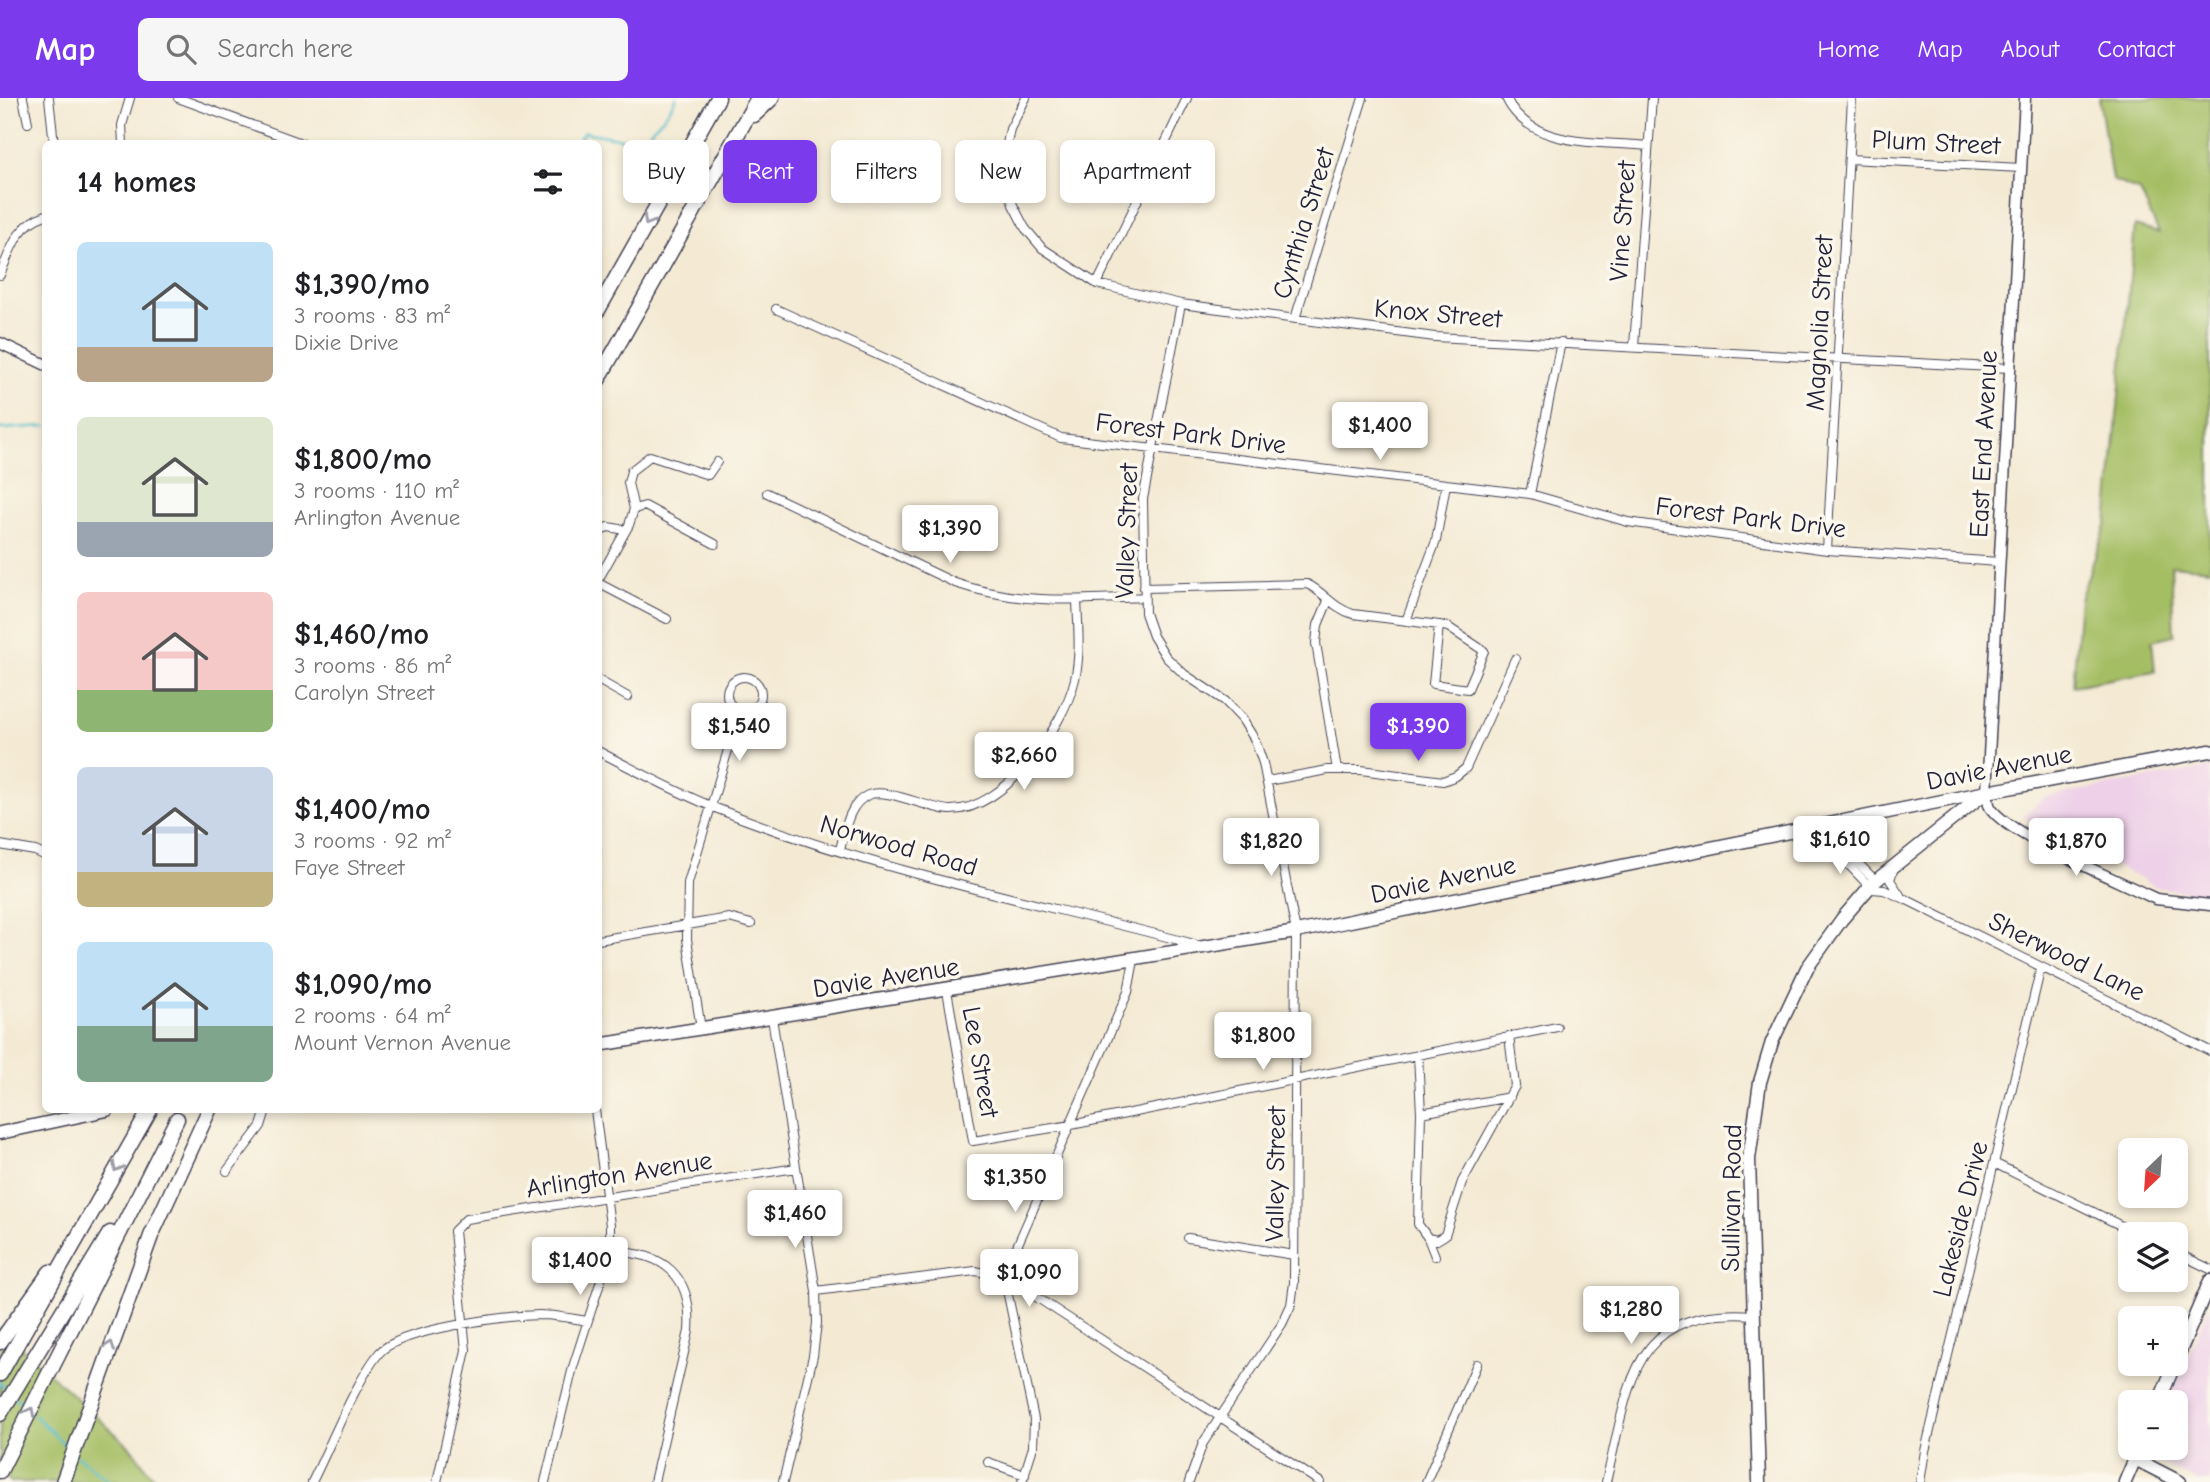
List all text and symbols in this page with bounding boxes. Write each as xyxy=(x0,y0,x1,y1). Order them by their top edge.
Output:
search box xyxy=(138,18,628,81)
text: Map xyxy=(35,30,96,68)
icon: search xyxy=(162,30,200,68)
text: Search here xyxy=(218,34,353,64)
text: Home xyxy=(1818,35,1879,63)
text: Map xyxy=(1917,35,1963,63)
text: About xyxy=(2001,35,2059,63)
text: Contact xyxy=(2097,35,2175,63)
street label: Plum Street xyxy=(1871,125,2003,161)
chip: Buy xyxy=(623,140,709,203)
chip: Rent xyxy=(723,140,817,203)
chip: Filters xyxy=(831,140,941,203)
chip: New xyxy=(955,140,1046,203)
chip: Apartment xyxy=(1060,140,1215,203)
street label: Cynthia Street xyxy=(1267,143,1342,302)
street label: Vine Street xyxy=(1604,158,1642,282)
icon: filters xyxy=(529,163,567,201)
text: 14 homes xyxy=(77,165,196,200)
one-way arrow xyxy=(643,214,656,227)
street label: Magnolia Street xyxy=(1800,233,1840,412)
text: $1,390/mo xyxy=(294,267,430,302)
icon: home xyxy=(133,270,217,354)
street label: Knox Street xyxy=(1373,293,1505,335)
text: 3 rooms · 83 m² xyxy=(294,302,450,329)
text: Dixie Drive xyxy=(294,329,399,356)
street label: East End Avenue xyxy=(1964,350,2004,539)
pin: $1,400 xyxy=(1323,402,1437,462)
street label: Forest Park Drive xyxy=(1094,407,1288,461)
text: $1,400 xyxy=(1348,411,1412,438)
text: $1,800/mo xyxy=(294,442,432,477)
icon: home xyxy=(133,445,217,529)
street label: Valley Street xyxy=(1110,461,1144,599)
text: 3 rooms · 110 m² xyxy=(294,477,459,504)
street label: Forest Park Drive xyxy=(1654,491,1848,545)
text: Arlington Avenue xyxy=(294,504,460,531)
pin: $1,390 xyxy=(893,505,1007,565)
text: $1,390 xyxy=(918,514,982,541)
text: $1,460/mo xyxy=(294,617,429,652)
icon: home xyxy=(133,620,217,704)
text: 3 rooms · 86 m² xyxy=(294,652,451,679)
text: Carolyn Street xyxy=(294,679,434,706)
pin: $1,540 xyxy=(682,704,796,763)
pin: $1,390 xyxy=(1361,704,1475,763)
text: $1,540 xyxy=(707,712,771,739)
text: $1,390 xyxy=(1386,712,1450,739)
pin: $2,660 xyxy=(967,732,1081,792)
street label: Davie Avenue xyxy=(1924,739,2074,797)
text: $2,660 xyxy=(991,741,1057,768)
text: $1,400/mo xyxy=(294,792,431,827)
icon: home xyxy=(133,795,217,879)
street label: Norwood Road xyxy=(817,809,981,883)
pin: $1,610 xyxy=(1783,816,1897,876)
pin: $1,820 xyxy=(1214,818,1328,878)
pin: $1,870 xyxy=(2019,818,2133,878)
text: $1,610 xyxy=(1809,825,1871,852)
text: 3 rooms · 92 m² xyxy=(294,827,451,854)
text: $1,820 xyxy=(1239,827,1303,854)
text: $1,870 xyxy=(2045,827,2107,854)
street label: Davie Avenue xyxy=(1368,850,1518,910)
text: Faye Street xyxy=(294,854,405,881)
street label: Sherwood Lane xyxy=(1984,906,2150,1008)
street label: Davie Avenue xyxy=(811,952,961,1004)
text: $1,090/mo xyxy=(294,967,432,1002)
icon: home xyxy=(133,970,217,1054)
text: 2 rooms · 64 m² xyxy=(294,1002,451,1029)
street label: Lee Street xyxy=(955,1004,1005,1122)
pin: $1,800 xyxy=(1206,1012,1320,1072)
text: $1,800 xyxy=(1230,1021,1296,1048)
text: Mount Vernon Avenue xyxy=(294,1029,511,1056)
street label: Valley Street xyxy=(1260,1104,1292,1242)
street label: Sullivan Road xyxy=(1716,1124,1748,1272)
street label: Lakeside Drive xyxy=(1927,1138,1995,1300)
north arrow xyxy=(2118,1138,2188,1208)
map controls xyxy=(2118,1138,2188,1460)
street label: Arlington Avenue xyxy=(524,1145,714,1204)
pin: $1,350 xyxy=(958,1154,1072,1214)
one-way arrow xyxy=(112,1160,125,1173)
text: $1,350 xyxy=(983,1163,1047,1190)
pin: $1,460 xyxy=(738,1190,852,1250)
text: $1,460 xyxy=(763,1199,827,1226)
button: layers xyxy=(2118,1222,2188,1292)
pin: $1,400 xyxy=(523,1238,637,1297)
text: $1,400 xyxy=(548,1246,612,1273)
pin: $1,090 xyxy=(972,1250,1086,1309)
text: $1,090 xyxy=(996,1258,1062,1285)
pin: $1,280 xyxy=(1574,1286,1688,1346)
text: $1,280 xyxy=(1599,1295,1663,1322)
button: + xyxy=(2118,1306,2188,1376)
one-way arrow xyxy=(102,1340,116,1352)
button: − xyxy=(2118,1390,2188,1460)
one-way arrow xyxy=(21,1407,35,1419)

